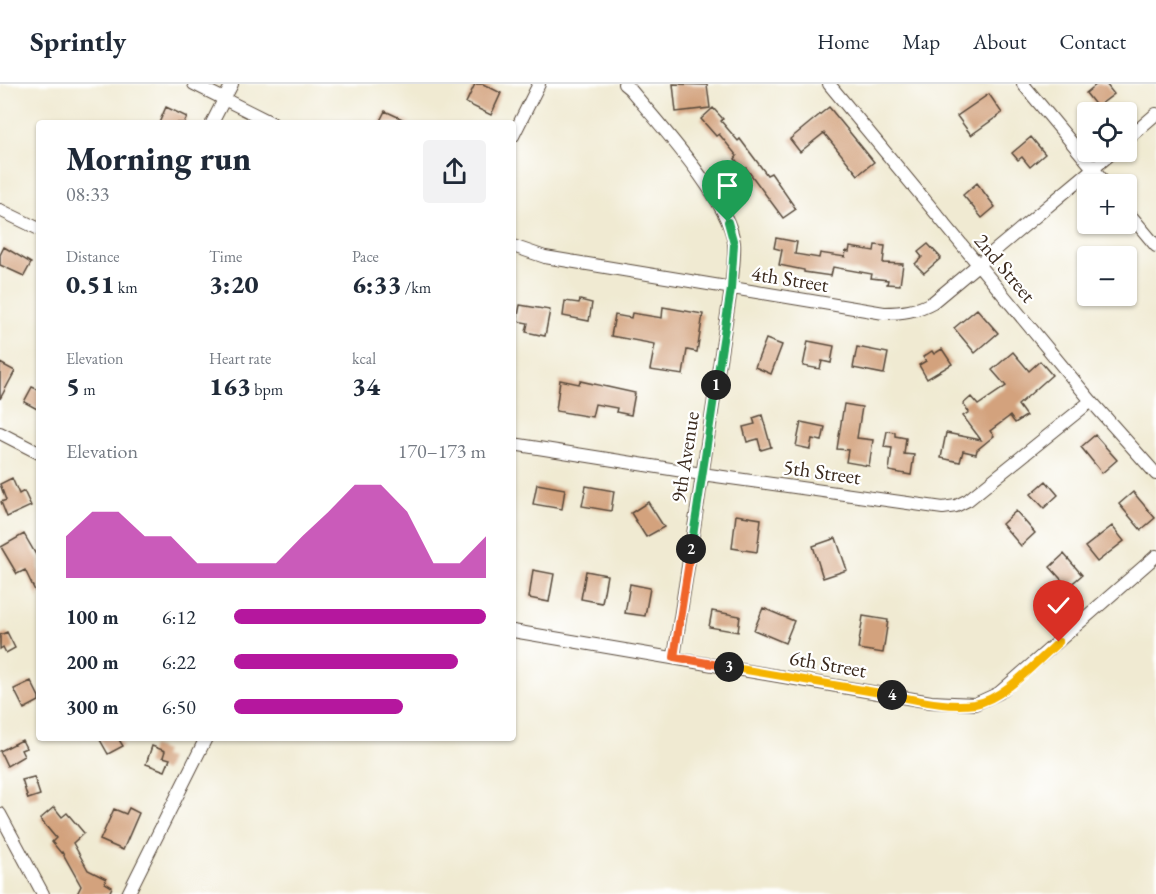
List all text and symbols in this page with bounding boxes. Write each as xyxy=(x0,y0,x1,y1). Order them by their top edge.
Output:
text: Sprintly xyxy=(30,23,126,59)
text: Home xyxy=(817,28,869,55)
text: Map xyxy=(902,28,940,55)
text: About xyxy=(973,28,1026,55)
text: Contact xyxy=(1059,28,1126,55)
map controls xyxy=(1077,102,1137,306)
button: locate xyxy=(1077,102,1137,162)
text: Morning run xyxy=(66,137,251,180)
button: share xyxy=(423,140,486,203)
pin xyxy=(702,160,753,222)
icon: arrive xyxy=(711,169,744,202)
button: + xyxy=(1077,174,1137,234)
text: 08:33 xyxy=(66,181,109,207)
street label: 2nd Street xyxy=(969,228,1042,308)
text: Distance xyxy=(66,246,119,267)
text: Time xyxy=(209,246,242,267)
text: Pace xyxy=(352,246,379,267)
button: − xyxy=(1077,246,1137,306)
street label: 4th Street xyxy=(750,259,831,298)
text: 0.51 xyxy=(66,267,115,301)
text: 3:20 xyxy=(209,267,259,301)
text: 6:33 xyxy=(352,267,402,301)
text: km xyxy=(115,277,138,298)
text: /km xyxy=(402,277,431,298)
text: Elevation xyxy=(66,348,124,369)
text: Heart rate xyxy=(209,348,271,369)
text: kcal xyxy=(352,348,376,369)
text: 5 xyxy=(66,369,80,403)
text: 163 xyxy=(209,369,251,403)
text: 34 xyxy=(352,369,380,403)
pin: 1 xyxy=(701,370,731,400)
text: 1 xyxy=(712,374,720,395)
text: m xyxy=(80,379,96,400)
text: bpm xyxy=(251,379,283,400)
street label: 9th Avenue xyxy=(664,409,705,504)
text: Elevation xyxy=(66,438,138,464)
text: 170–173 m xyxy=(398,438,486,464)
street label: 5th Street xyxy=(782,453,863,490)
pin: 2 xyxy=(676,534,706,564)
text: 2 xyxy=(687,538,695,559)
pin xyxy=(1033,580,1084,642)
icon: check xyxy=(1042,589,1075,622)
text: 100 m xyxy=(66,604,119,630)
text: 6:12 xyxy=(162,604,196,630)
street label: 6th Street xyxy=(787,643,869,684)
text: 200 m xyxy=(66,649,119,675)
text: 6:22 xyxy=(162,649,196,675)
pin: 3 xyxy=(714,652,744,682)
text: 3 xyxy=(725,656,733,677)
pin: 4 xyxy=(877,680,907,710)
text: 4 xyxy=(888,684,896,705)
text: 300 m xyxy=(66,694,119,720)
text: 6:50 xyxy=(162,694,196,720)

